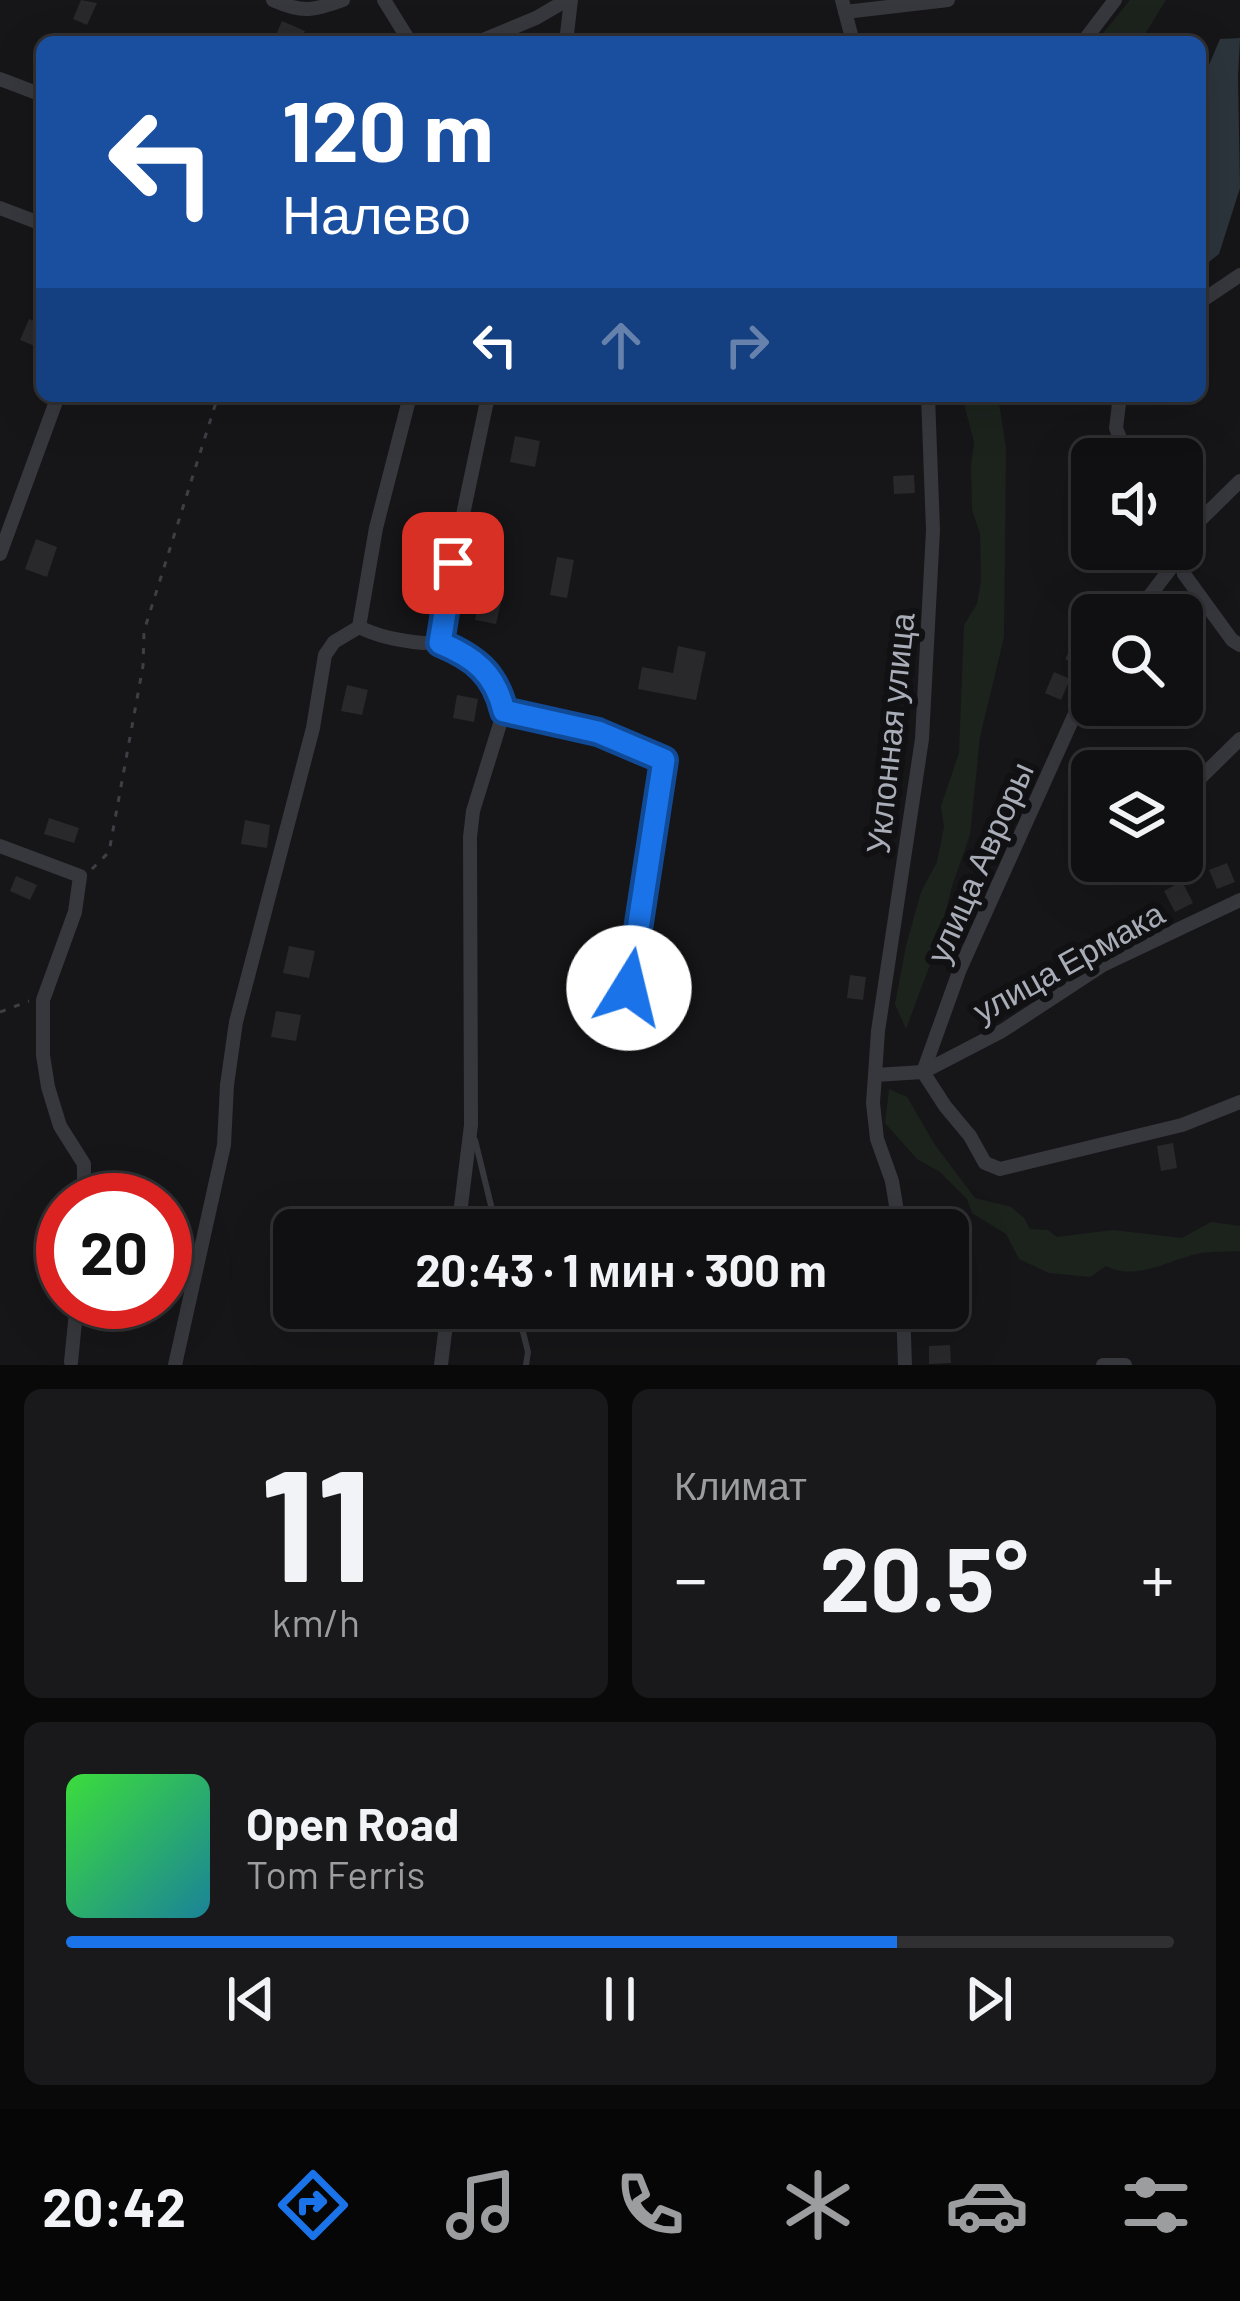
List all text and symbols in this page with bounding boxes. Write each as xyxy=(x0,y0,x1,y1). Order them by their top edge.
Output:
text: 120 m xyxy=(282,78,494,179)
icon: left xyxy=(84,84,240,240)
text: Налево xyxy=(282,180,471,245)
icon: left xyxy=(462,312,528,378)
icon: ahead xyxy=(588,312,654,378)
icon: right xyxy=(714,312,780,378)
map controls xyxy=(1071,438,1203,882)
button: sound xyxy=(1071,438,1203,570)
pin xyxy=(402,512,504,614)
icon: arrive xyxy=(420,530,486,596)
button: search xyxy=(1071,594,1203,726)
street label: Уклонная улица xyxy=(856,610,922,856)
button: layers xyxy=(1071,750,1203,882)
street label: улица Авроры xyxy=(917,755,1041,969)
street label: улица Ермака xyxy=(965,892,1171,1030)
position arrow xyxy=(566,925,692,1051)
speed limit sign: 20 xyxy=(36,1173,192,1329)
text: 20:43 · 1 мин · 300 m xyxy=(415,1242,827,1296)
text: 11 xyxy=(260,1426,372,1613)
text: Климат xyxy=(674,1461,807,1508)
text: 20.5° xyxy=(820,1522,1028,1630)
text: − xyxy=(674,1537,707,1616)
text: + xyxy=(1141,1537,1174,1616)
text: km/h xyxy=(272,1598,360,1645)
text: Open Road xyxy=(246,1796,459,1850)
text: Tom Ferris xyxy=(246,1850,425,1897)
icon: previous xyxy=(218,1966,284,2032)
icon: pause xyxy=(587,1966,653,2032)
icon: next xyxy=(956,1966,1022,2032)
icon: directions xyxy=(271,2163,355,2247)
icon: music xyxy=(439,2163,523,2247)
icon: phone xyxy=(608,2163,692,2247)
icon: climate xyxy=(776,2163,860,2247)
icon: car xyxy=(945,2163,1029,2247)
icon: filters xyxy=(1114,2163,1198,2247)
text: 20:42 xyxy=(42,2173,186,2238)

